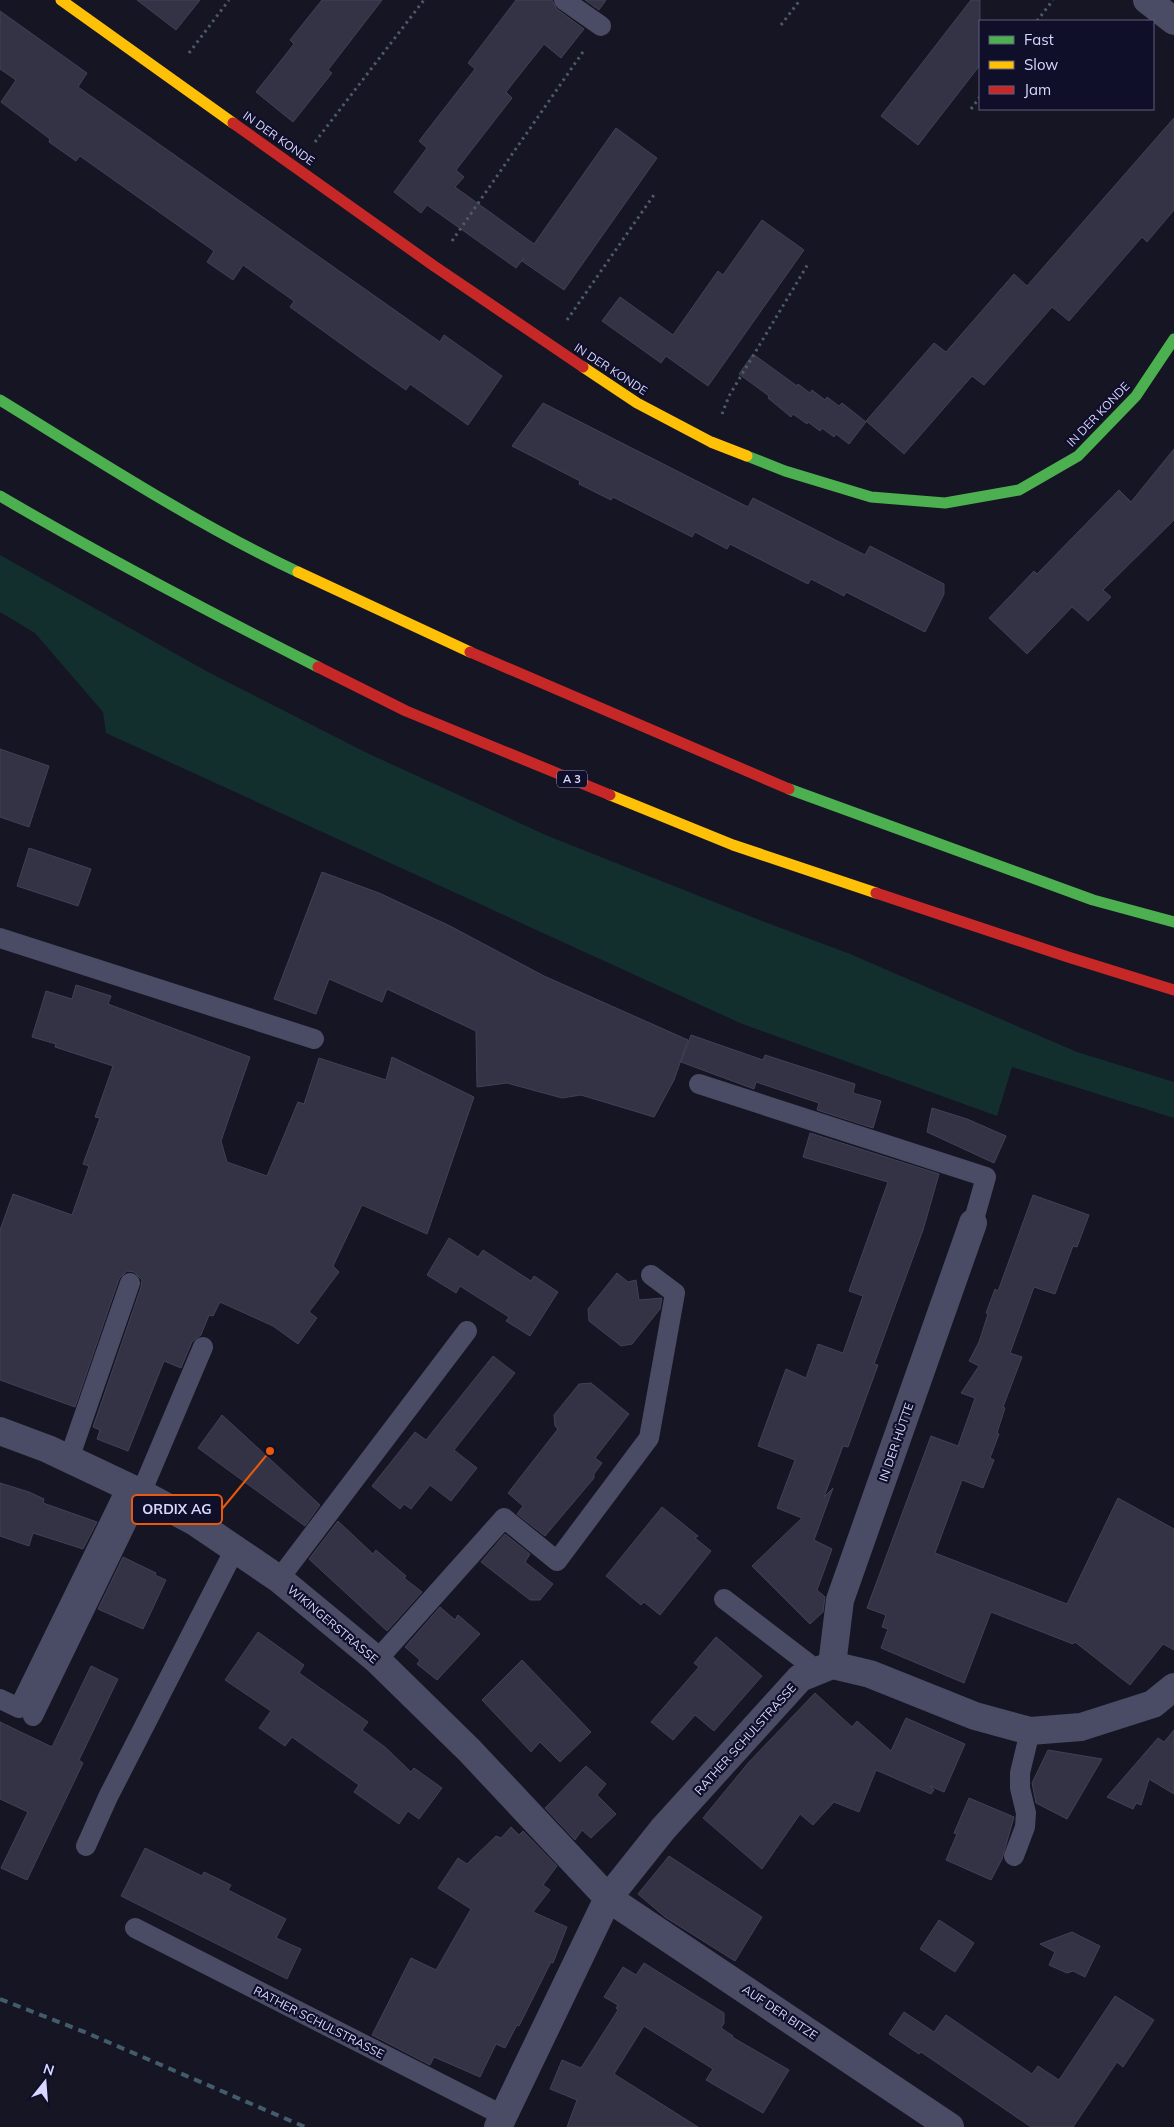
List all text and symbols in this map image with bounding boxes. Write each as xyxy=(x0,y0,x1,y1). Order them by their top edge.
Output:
legend xyxy=(979,20,1154,110)
text: Fast xyxy=(1024,30,1054,49)
text: Slow xyxy=(1024,55,1058,74)
text: Jam xyxy=(1024,80,1051,99)
street label: IN DER KONDE xyxy=(240,108,318,168)
street label: IN DER KONDE xyxy=(572,340,650,398)
street label: IN DER KONDE xyxy=(1063,379,1133,449)
road number: A 3 xyxy=(557,771,587,788)
street label: IN DER HÜTTE xyxy=(876,1401,916,1483)
callout: ORDIX AG xyxy=(132,1495,222,1524)
text: ORDIX AG xyxy=(142,1500,212,1518)
street label: WIKINGERSTRASSE xyxy=(285,1582,381,1666)
street label: RATHER SCHULSTRASSE xyxy=(691,1680,799,1798)
street label: AUF DER BITZE xyxy=(740,1981,820,2043)
street label: RATHER SCHULSTRASSE xyxy=(251,1983,387,2061)
north arrow xyxy=(20,2057,70,2107)
text: N xyxy=(41,2059,56,2080)

